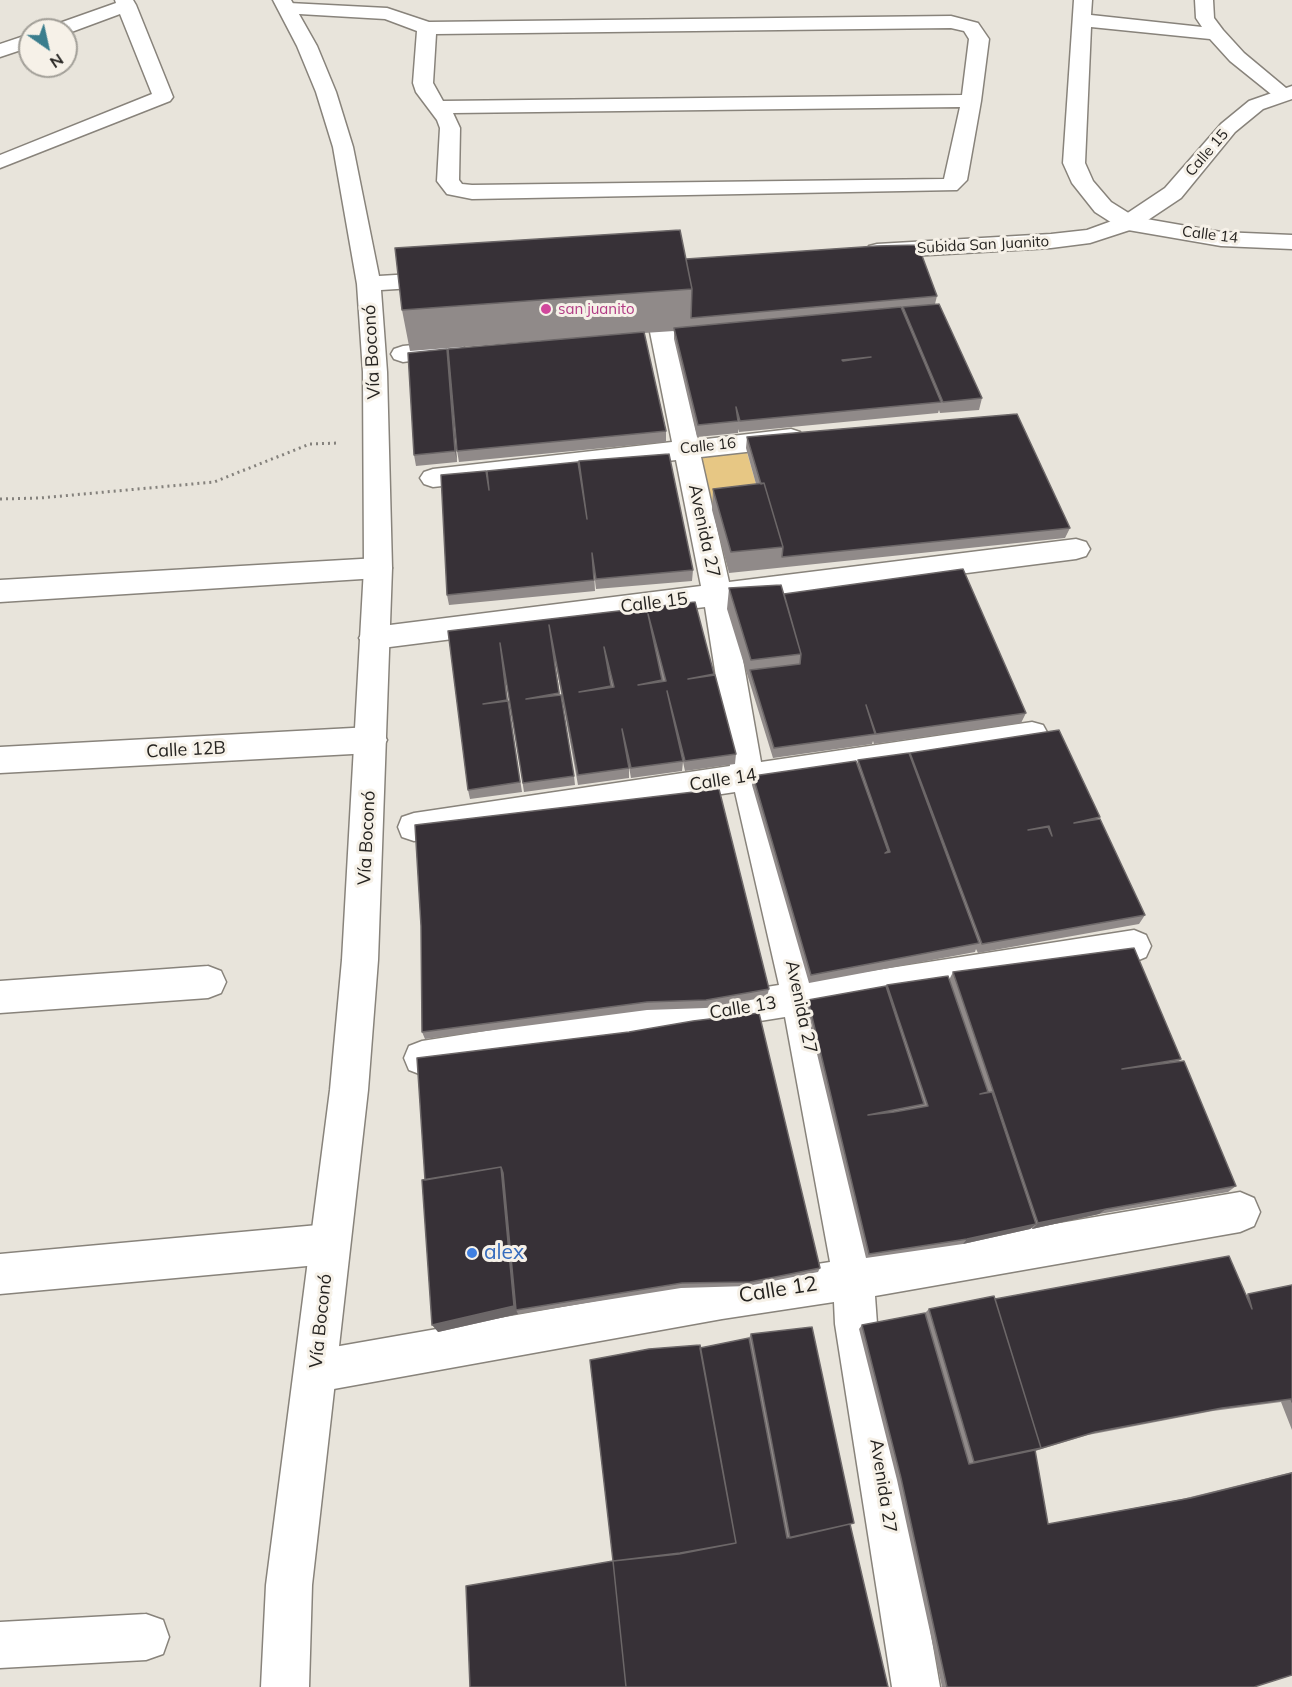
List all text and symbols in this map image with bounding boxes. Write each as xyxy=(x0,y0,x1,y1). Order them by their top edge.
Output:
north arrow xyxy=(18,18,78,78)
text: N xyxy=(46,50,68,73)
street label: Calle 15 xyxy=(1182,126,1232,180)
street label: Calle 14 xyxy=(1181,223,1239,247)
street label: Subida San Juanito xyxy=(917,233,1049,257)
place label: san juanito xyxy=(558,300,634,318)
marker: san juanito xyxy=(539,302,553,316)
street label: Vía Boconó xyxy=(359,304,385,400)
street label: Calle 16 xyxy=(679,434,737,458)
street label: Avenida 27 xyxy=(684,482,724,580)
street label: Calle 15 xyxy=(619,588,689,618)
street label: Calle 12B xyxy=(146,737,226,763)
street label: Calle 14 xyxy=(688,764,758,796)
street label: Vía Boconó xyxy=(354,790,380,886)
street label: Avenida 27 xyxy=(781,958,821,1056)
street label: Calle 13 xyxy=(708,992,778,1024)
place label: alex xyxy=(484,1240,524,1266)
marker: alex xyxy=(465,1246,479,1260)
street label: Calle 12 xyxy=(737,1271,819,1309)
street label: Vía Boconó xyxy=(305,1273,337,1369)
street label: Avenida 27 xyxy=(865,1438,901,1534)

